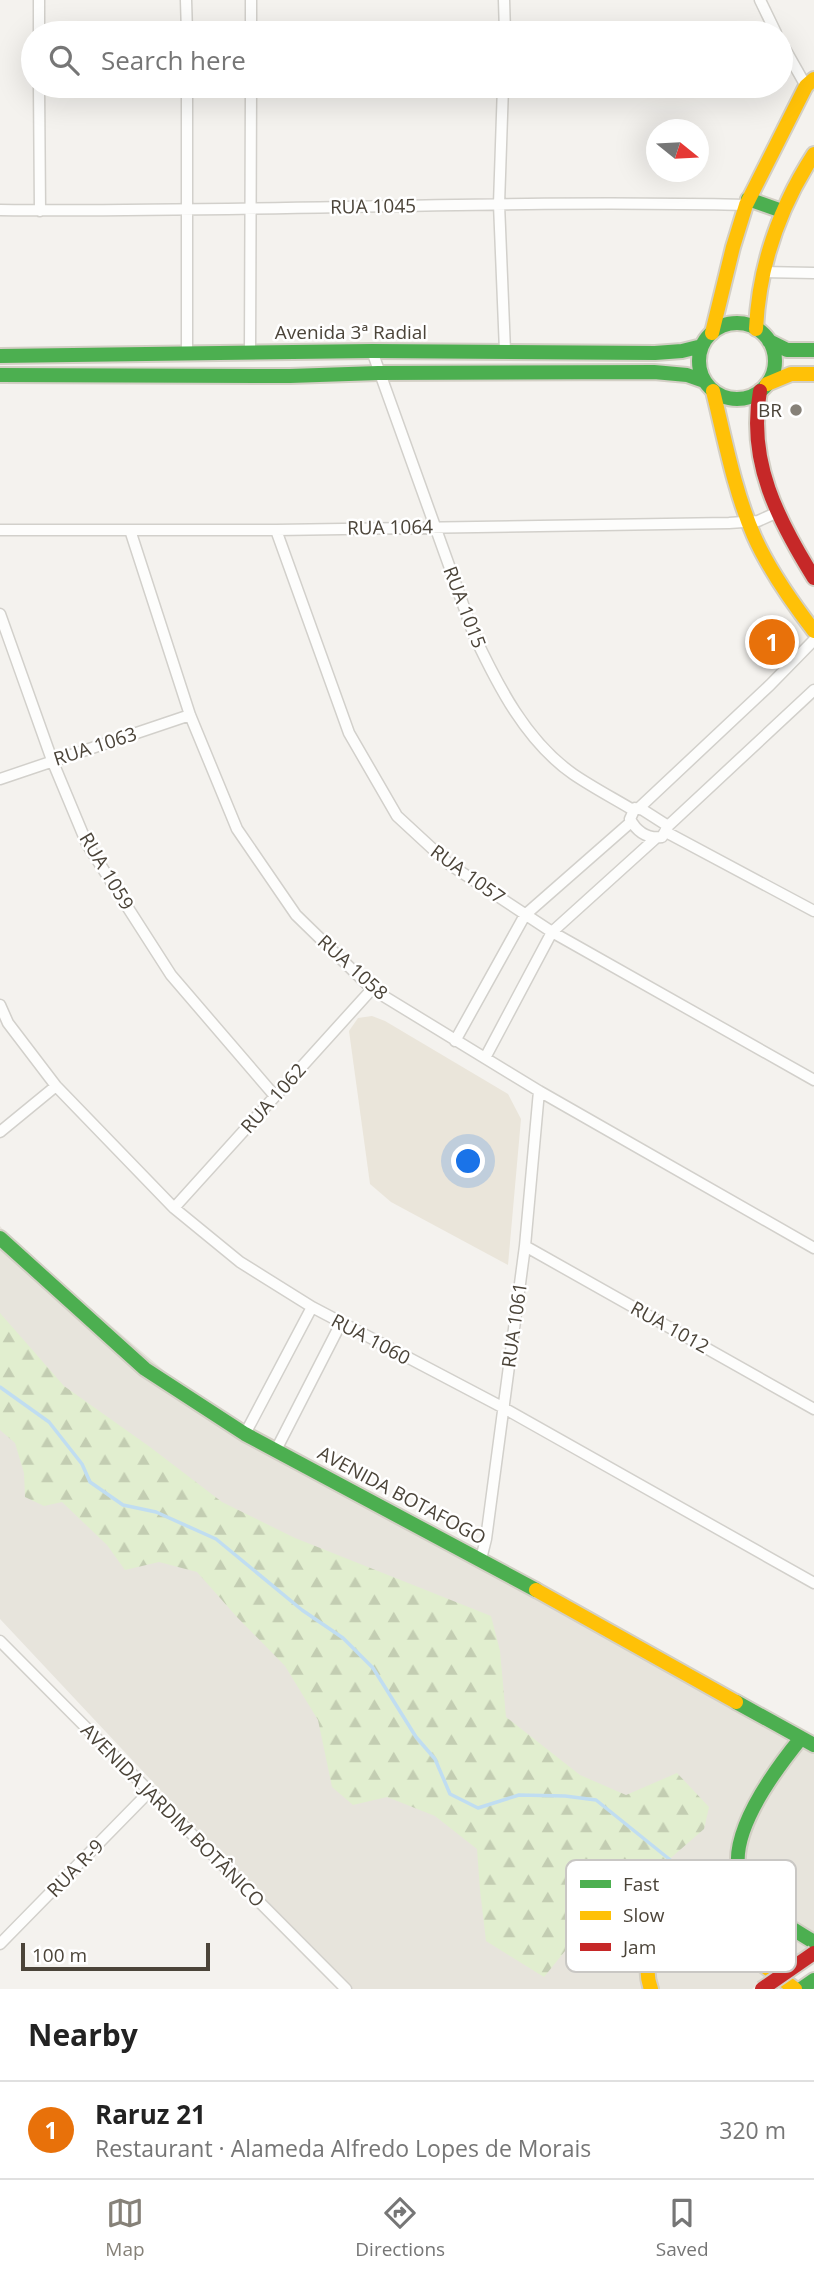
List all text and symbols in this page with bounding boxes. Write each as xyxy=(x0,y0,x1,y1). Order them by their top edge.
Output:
search box xyxy=(21,21,793,98)
icon: search xyxy=(45,41,83,79)
text: Search here xyxy=(101,42,246,78)
north arrow xyxy=(646,119,709,182)
street label: RUA 1045 xyxy=(330,192,416,220)
street label: Avenida 3ª Radial xyxy=(275,319,427,345)
place label: BR xyxy=(758,397,782,423)
marker: BR xyxy=(788,402,804,418)
street label: RUA 1064 xyxy=(347,513,433,541)
street label: RUA 1015 xyxy=(437,562,493,652)
pin: 1 xyxy=(749,616,795,668)
street label: RUA 1063 xyxy=(50,720,140,772)
street label: RUA 1059 xyxy=(74,827,140,915)
street label: RUA 1057 xyxy=(426,838,510,910)
street label: RUA 1058 xyxy=(312,929,394,1005)
street label: RUA 1062 xyxy=(235,1057,311,1139)
your location xyxy=(451,1144,485,1178)
street label: RUA 1061 xyxy=(495,1281,533,1369)
street label: RUA 1012 xyxy=(626,1295,714,1359)
street label: RUA 1060 xyxy=(327,1307,415,1371)
street label: AVENIDA BOTAFOGO xyxy=(313,1440,491,1550)
street label: AVENIDA JARDIM BOTÂNICO xyxy=(75,1717,271,1913)
street label: RUA R-9 xyxy=(41,1833,109,1903)
legend xyxy=(566,1860,796,1972)
text: Fast xyxy=(623,1871,659,1897)
text: Slow xyxy=(623,1902,665,1928)
text: Jam xyxy=(621,1934,656,1960)
scale bar xyxy=(21,1940,210,1972)
text: 100 m xyxy=(32,1942,87,1968)
text: Nearby xyxy=(28,2014,138,2055)
text: Raruz 21 xyxy=(95,2096,206,2132)
text: 1 xyxy=(44,2114,58,2146)
text: 320 m xyxy=(719,2114,786,2146)
text: Restaurant · Alameda Alfredo Lopes de Morais xyxy=(95,2132,591,2164)
tab: Map xyxy=(105,2194,145,2262)
tab: Directions xyxy=(355,2194,445,2262)
tab: Saved xyxy=(656,2194,709,2262)

